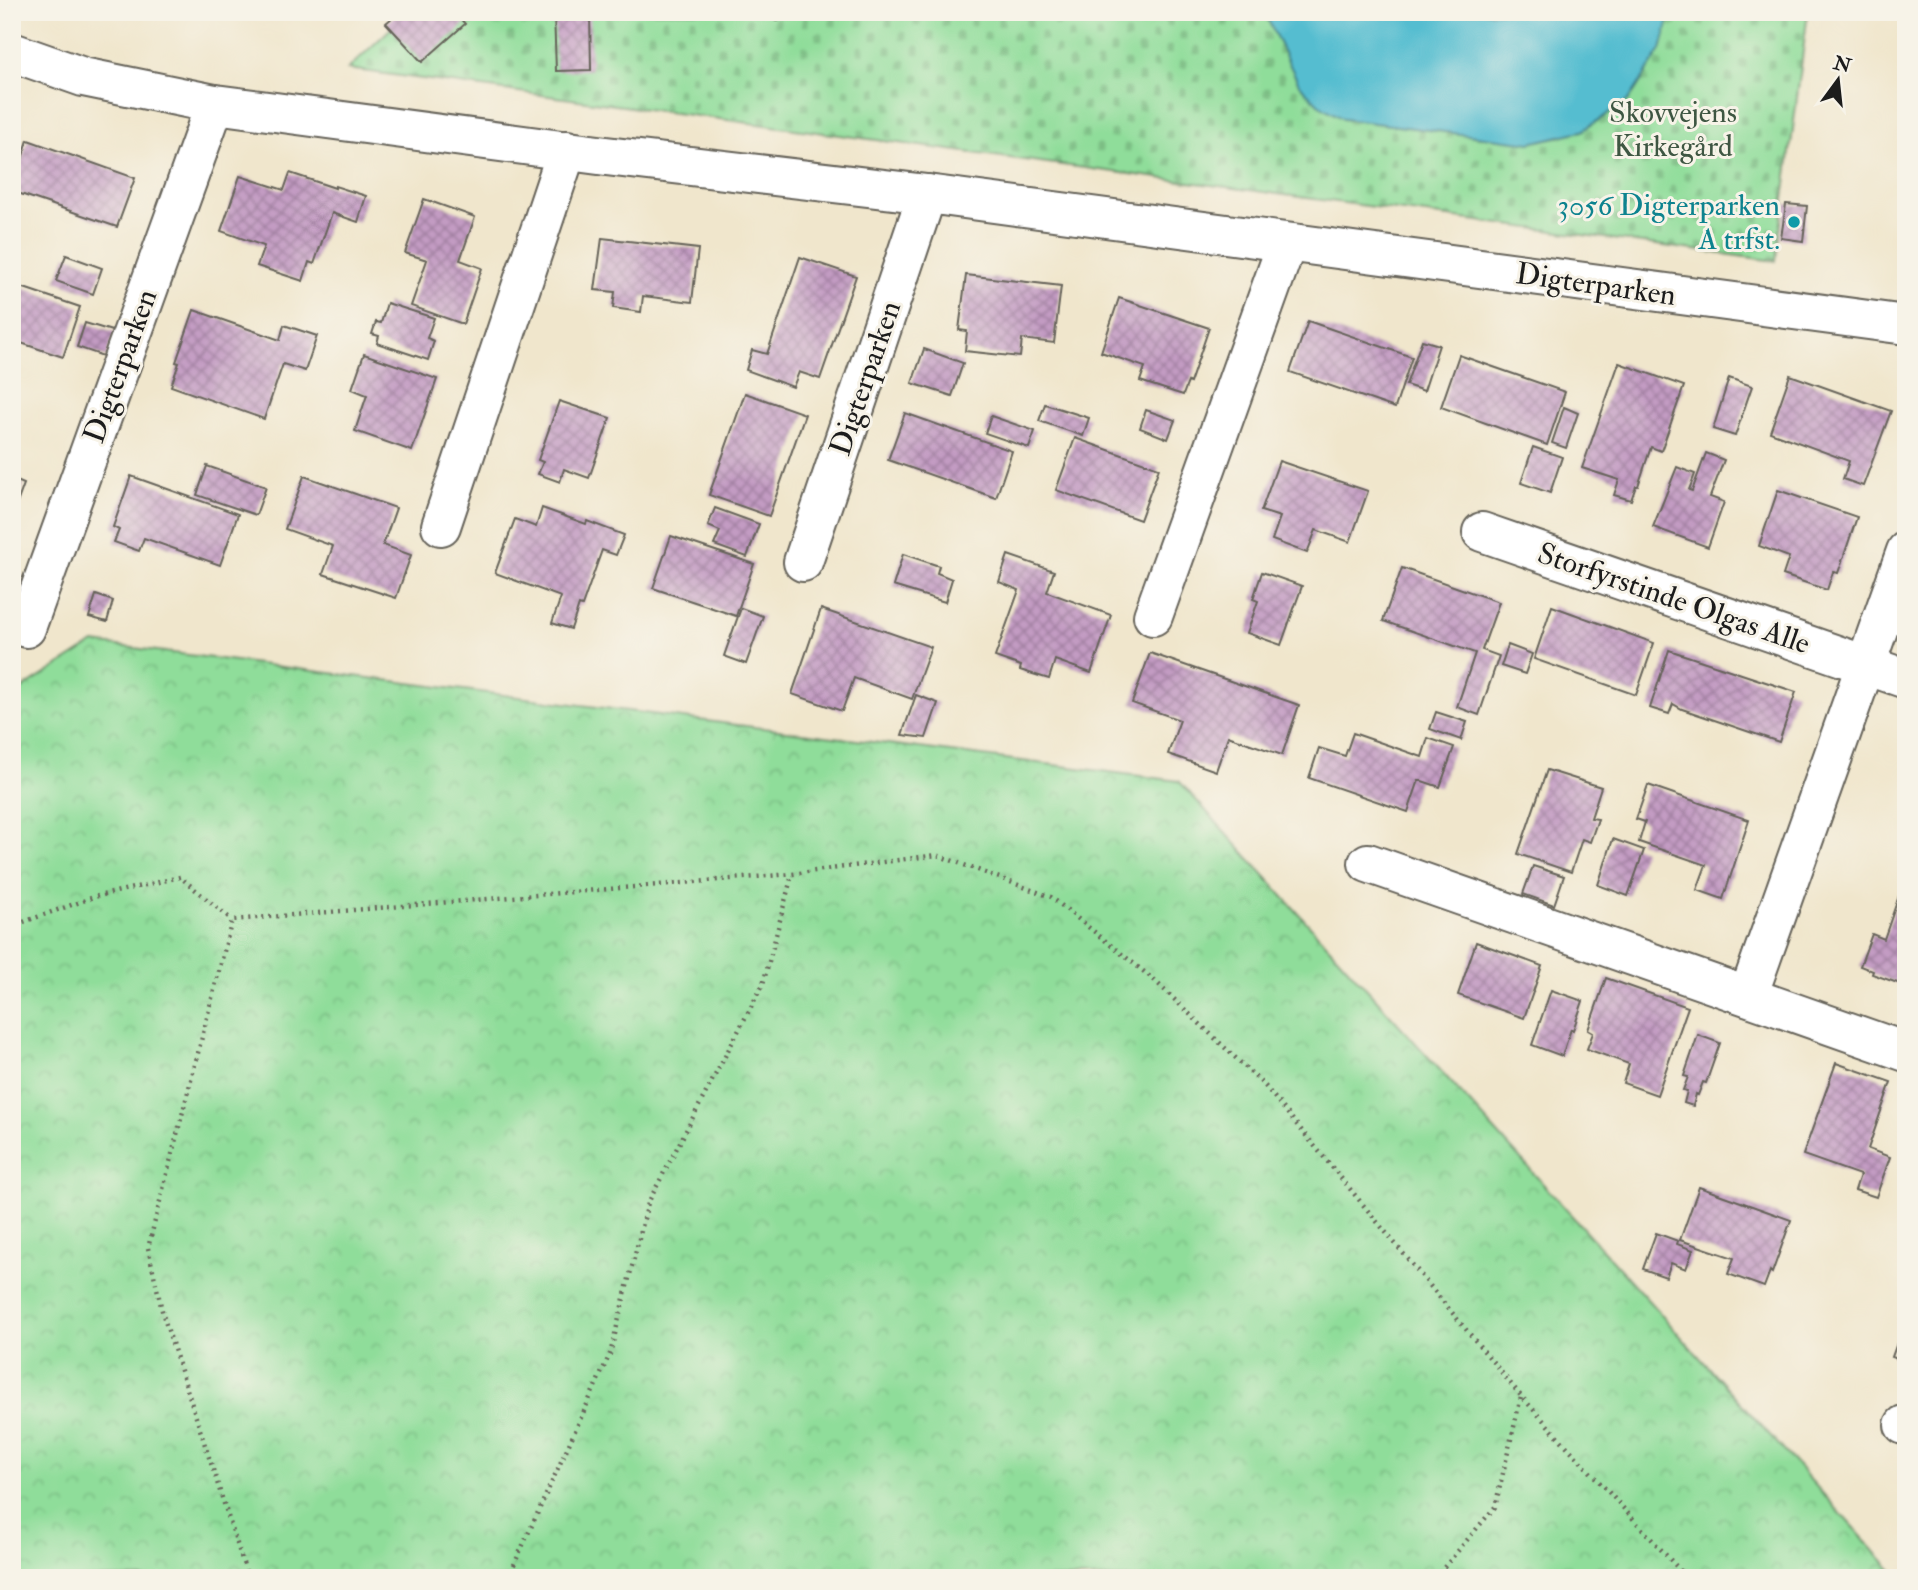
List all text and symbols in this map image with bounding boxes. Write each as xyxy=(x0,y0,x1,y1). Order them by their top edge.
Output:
north arrow xyxy=(1802,46,1872,116)
text: N xyxy=(1830,50,1854,79)
park label: Skovvejens Kirkegård xyxy=(1609,94,1737,165)
place label: 3056 Digterparken A trfst. xyxy=(1557,187,1780,258)
marker: 3056 Digterparken A trfst. xyxy=(1786,214,1802,230)
street label: Digterparken xyxy=(1514,255,1678,314)
street label: Digterparken xyxy=(76,284,165,448)
street label: Digterparken xyxy=(822,296,909,460)
street label: Storfyrstinde Olgas Alle xyxy=(1533,535,1815,662)

